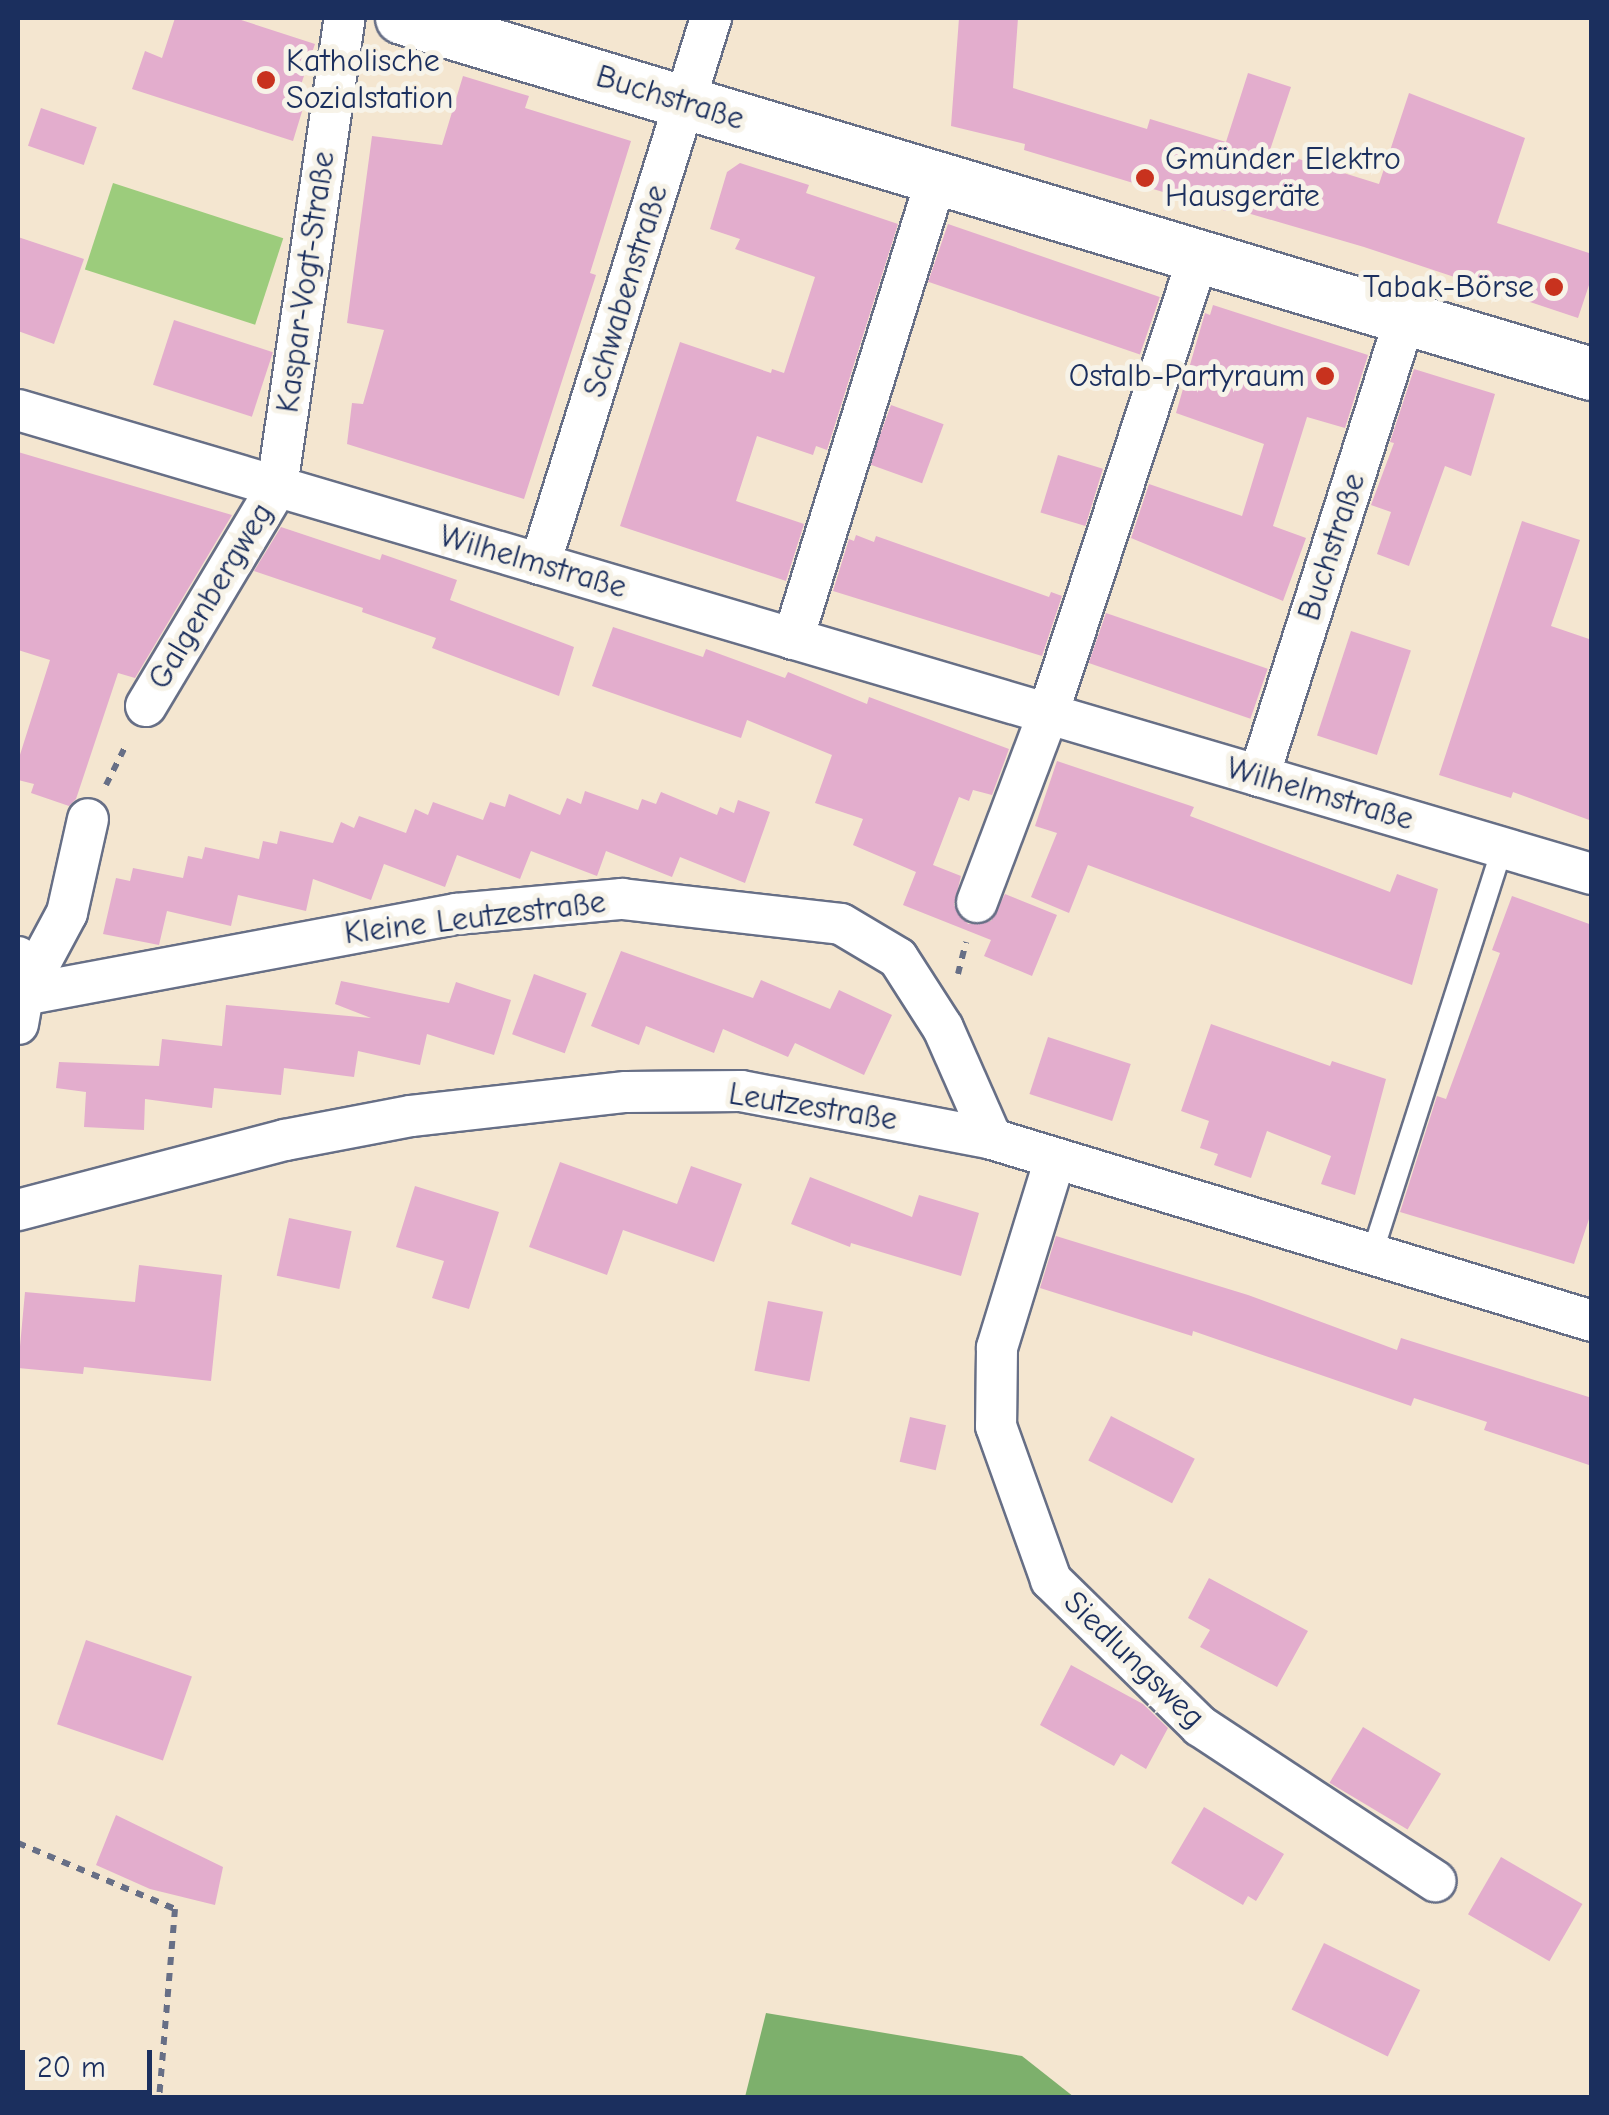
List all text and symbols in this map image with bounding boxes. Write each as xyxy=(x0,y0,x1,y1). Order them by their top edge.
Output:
place label: Katholische Sozialstation xyxy=(286,43,453,118)
street label: Buchstraße xyxy=(591,57,749,139)
marker: Katholische Sozialstation xyxy=(255,69,277,91)
place label: Gmünder Elektro Hausgeräte xyxy=(1165,141,1401,216)
street label: Kaspar-Vogt-Straße xyxy=(269,149,343,415)
marker: Gmünder Elektro Hausgeräte xyxy=(1134,167,1156,189)
street label: Schwabenstraße xyxy=(575,180,677,402)
place label: Tabak-Börse xyxy=(1363,268,1534,306)
marker: Tabak-Börse xyxy=(1543,276,1565,298)
place label: Ostalb-Partyraum xyxy=(1069,357,1305,395)
marker: Ostalb-Partyraum xyxy=(1314,365,1336,387)
street label: Buchstraße xyxy=(1290,468,1374,626)
street label: Galgenbergweg xyxy=(140,496,282,696)
street label: Wilhelmstraße xyxy=(435,517,631,607)
street label: Wilhelmstraße xyxy=(1222,749,1418,839)
street label: Kleine Leutzestraße xyxy=(342,883,608,953)
street label: Leutzestraße xyxy=(726,1075,900,1139)
street label: Siedlungsweg xyxy=(1056,1583,1212,1737)
scale bar xyxy=(25,2030,158,2092)
text: 20 m xyxy=(37,2050,106,2085)

